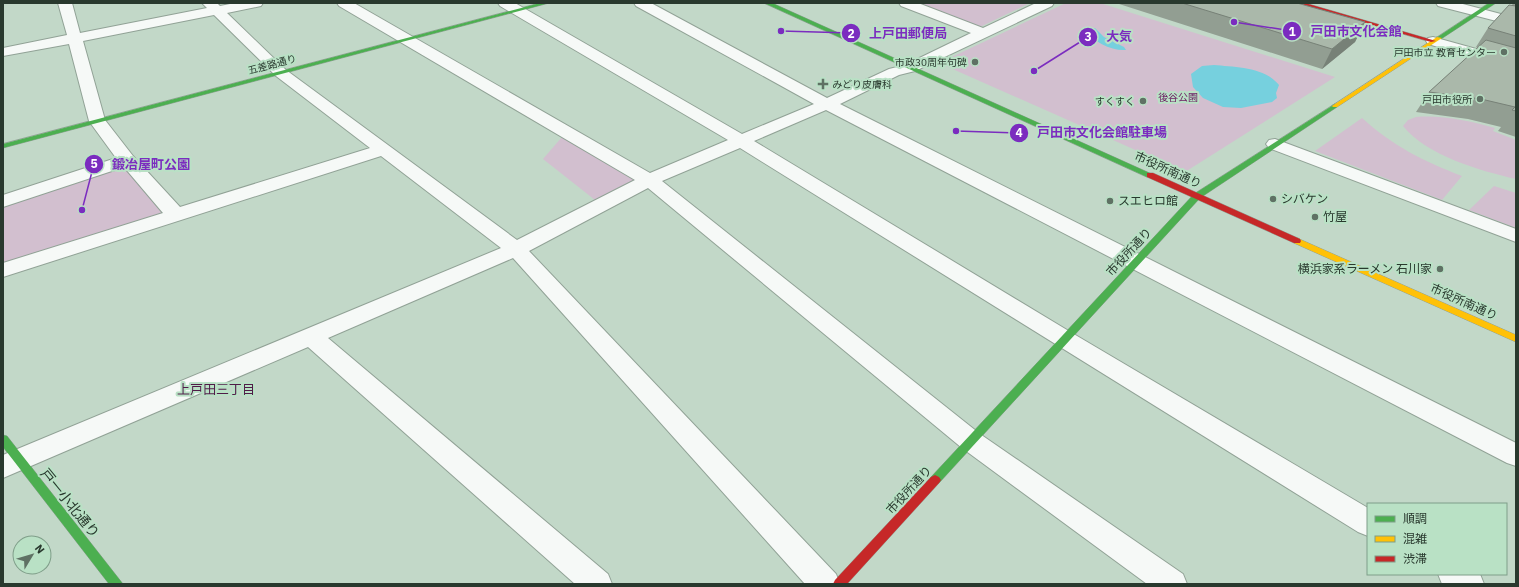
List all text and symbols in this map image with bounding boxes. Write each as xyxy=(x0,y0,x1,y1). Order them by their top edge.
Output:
callout: 戸田市文化会館 xyxy=(1282,19,1409,44)
callout: 上戸田郵便局 xyxy=(841,21,955,46)
text: 戸田市文化会館 xyxy=(1310,23,1402,40)
callout: 大気 xyxy=(1078,24,1140,49)
text: 1 xyxy=(1288,24,1296,39)
text: 上戸田郵便局 xyxy=(869,25,947,42)
text: 2 xyxy=(847,26,855,41)
text: 大気 xyxy=(1106,28,1132,45)
text: 3 xyxy=(1084,29,1092,44)
place label: 戸田市立 教育センター xyxy=(1394,46,1496,59)
marker: 戸田市立 教育センター xyxy=(1499,47,1509,57)
street label: 五差路通り xyxy=(246,52,298,77)
place label: 市政30周年句碑 xyxy=(895,56,967,69)
marker: 市政30周年句碑 xyxy=(970,57,980,67)
marker: みどり皮膚科 xyxy=(817,78,829,90)
place label: みどり皮膚科 xyxy=(832,78,892,91)
park label: 後谷公園 xyxy=(1158,91,1198,104)
place label: 戸田市役所 xyxy=(1422,93,1472,106)
marker: 戸田市役所 xyxy=(1475,94,1485,104)
place label: すくすく xyxy=(1095,95,1135,108)
marker: すくすく xyxy=(1138,96,1148,106)
callout: 戸田市文化会館駐車場 xyxy=(1009,120,1175,145)
text: 戸田市文化会館駐車場 xyxy=(1037,124,1167,141)
text: 4 xyxy=(1015,125,1023,140)
street label: 市役所南通り xyxy=(1132,148,1204,191)
callout: 鍛冶屋町公園 xyxy=(84,152,198,177)
text: 5 xyxy=(90,156,98,171)
text: 鍛冶屋町公園 xyxy=(111,156,190,173)
place label: シバケン xyxy=(1281,191,1328,206)
place label: スエヒロ館 xyxy=(1118,193,1178,208)
marker: シバケン xyxy=(1268,194,1278,204)
marker: スエヒロ館 xyxy=(1105,196,1115,206)
place label: 竹屋 xyxy=(1323,209,1347,224)
marker: 竹屋 xyxy=(1310,212,1320,222)
street label: 市役所通り xyxy=(1103,225,1155,279)
place label: 横浜家系ラーメン 石川家 xyxy=(1298,261,1432,276)
marker: 横浜家系ラーメン 石川家 xyxy=(1435,264,1445,274)
street label: 市役所南通り xyxy=(1428,280,1500,323)
district label: 上戸田三丁目 xyxy=(177,381,255,398)
street label: 市役所通り xyxy=(883,463,935,517)
street label: 戸一小北通り xyxy=(37,465,103,541)
legend xyxy=(1367,503,1507,575)
text: 順調 xyxy=(1403,511,1427,526)
text: 混雑 xyxy=(1403,531,1427,546)
north arrow xyxy=(12,535,52,575)
text: N xyxy=(32,541,48,556)
text: 渋滞 xyxy=(1403,551,1427,566)

